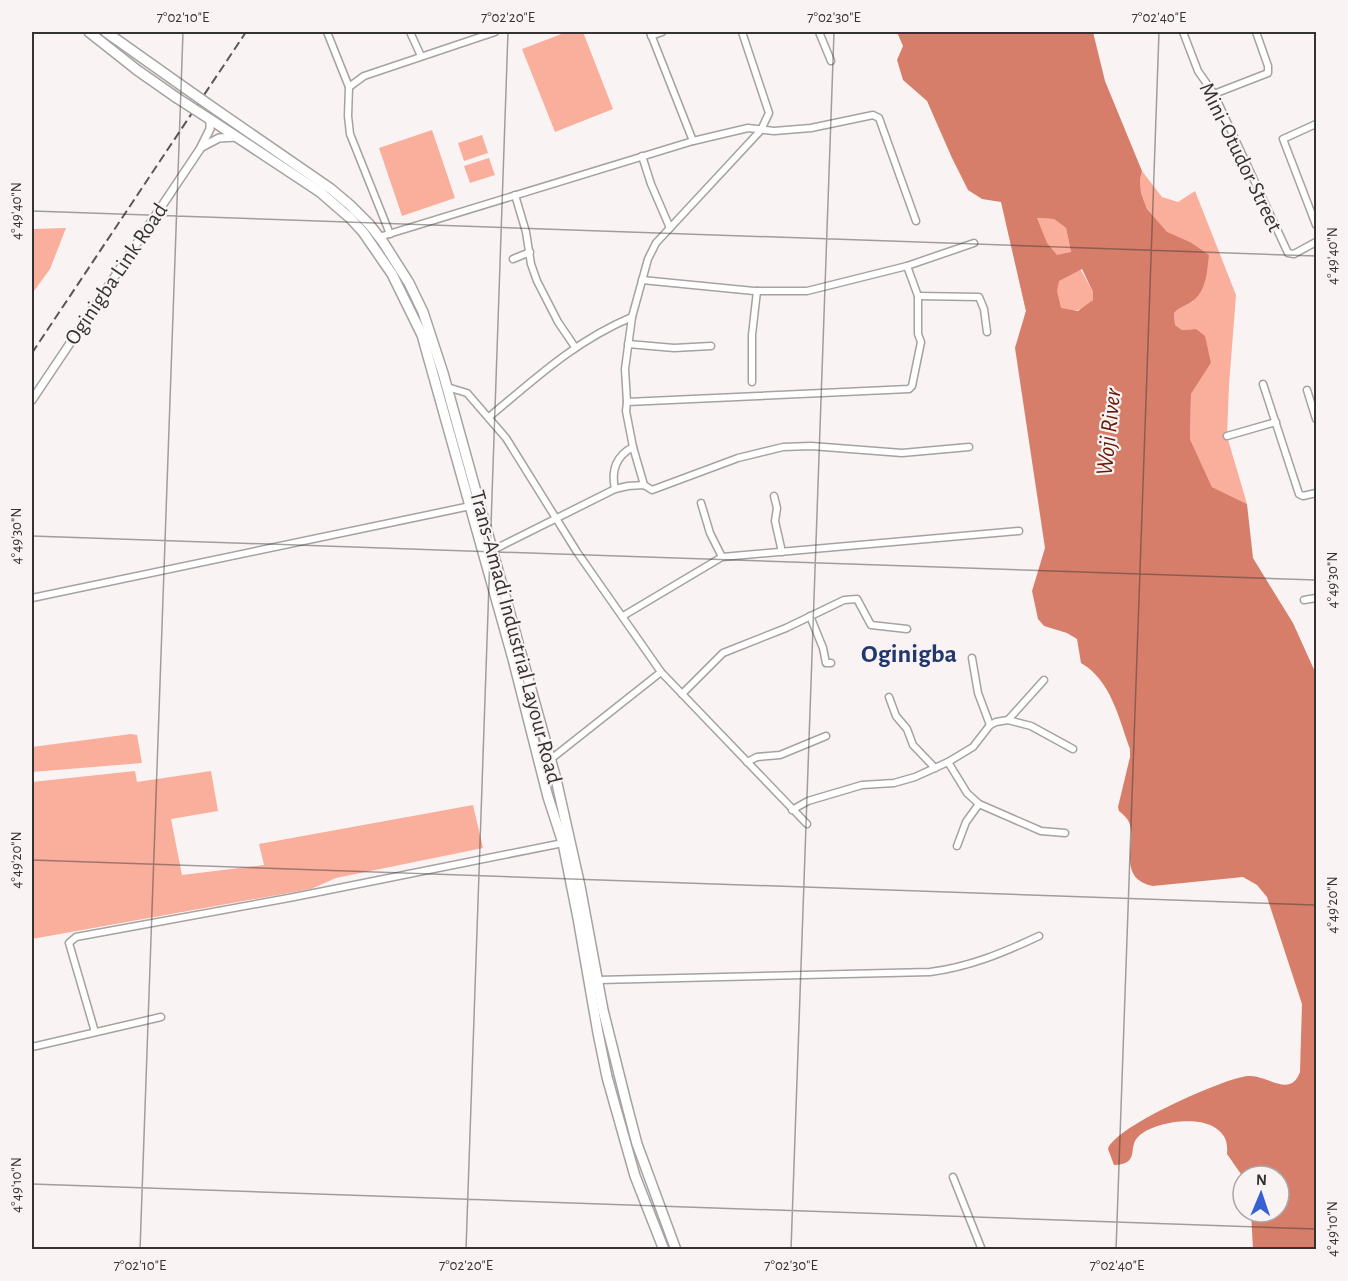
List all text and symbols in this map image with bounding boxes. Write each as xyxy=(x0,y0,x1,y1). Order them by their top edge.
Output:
text: 7°02'10"E xyxy=(157,10,209,25)
text: 7°02'20"E xyxy=(481,10,535,25)
text: 7°02'30"E xyxy=(807,10,861,25)
text: 7°02'40"E xyxy=(1132,10,1186,25)
street label: Mini-Otudor Street xyxy=(1195,79,1287,235)
text: 4°49'40"N xyxy=(9,182,24,240)
street label: Oginigba Link Road xyxy=(61,199,171,349)
text: 4°49'40"N xyxy=(1325,227,1340,285)
water label: Woji River xyxy=(1092,386,1126,477)
street label: Trans-Amadi Industrial Layour Road xyxy=(466,488,566,786)
text: 4°49'30"N xyxy=(9,508,24,564)
text: 4°49'30"N xyxy=(1325,552,1340,608)
district label: Oginigba xyxy=(861,641,957,667)
text: 4°49'20"N xyxy=(9,831,24,889)
text: 4°49'20"N xyxy=(1325,876,1340,934)
text: 4°49'10"N xyxy=(9,1157,24,1213)
north arrow xyxy=(1231,1164,1291,1224)
text: N xyxy=(1256,1172,1267,1188)
text: 4°49'10"N xyxy=(1325,1201,1340,1257)
text: 7°02'10"E xyxy=(114,1258,166,1273)
text: 7°02'20"E xyxy=(439,1258,493,1273)
text: 7°02'30"E xyxy=(764,1258,818,1273)
text: 7°02'40"E xyxy=(1090,1258,1144,1273)

